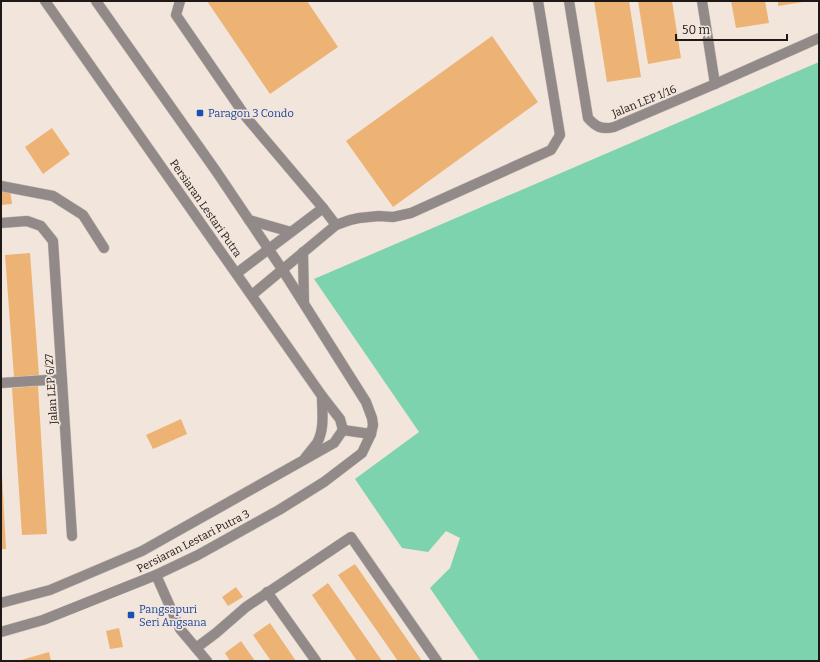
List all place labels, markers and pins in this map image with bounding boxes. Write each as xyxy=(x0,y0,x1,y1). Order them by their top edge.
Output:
place label: Paragon 3 Condo xyxy=(208,107,294,120)
marker: Paragon 3 Condo xyxy=(195,108,205,118)
place label: Pangsapuri Seri Angsana xyxy=(139,603,207,629)
marker: Pangsapuri Seri Angsana xyxy=(126,610,136,620)

